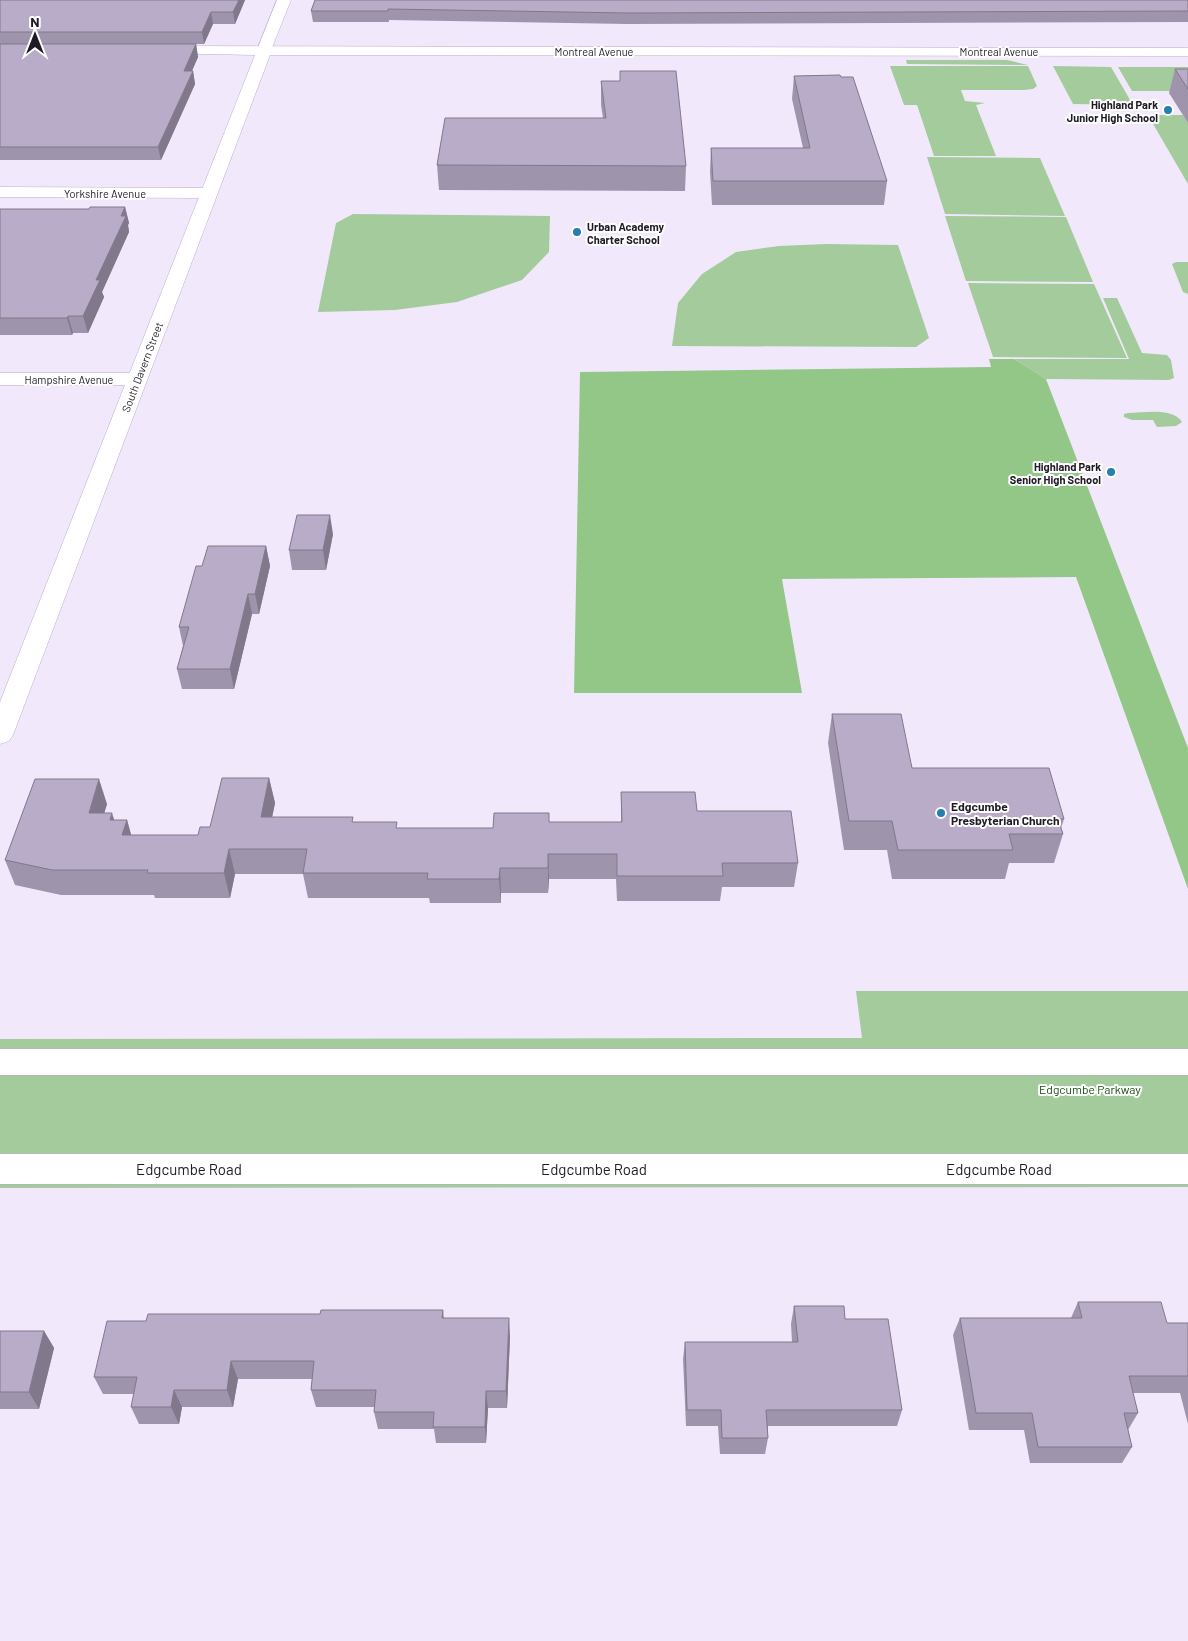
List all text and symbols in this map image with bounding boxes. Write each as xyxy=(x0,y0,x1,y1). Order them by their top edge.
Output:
north arrow xyxy=(10,10,60,60)
text: N xyxy=(30,13,40,30)
street label: Montreal Avenue xyxy=(555,45,634,58)
street label: Montreal Avenue xyxy=(960,45,1039,58)
place label: Highland Park Junior High School xyxy=(1067,98,1158,124)
marker: Highland Park Junior High School xyxy=(1162,104,1174,116)
street label: Yorkshire Avenue xyxy=(64,187,146,200)
place label: Urban Academy Charter School xyxy=(587,220,664,246)
marker: Urban Academy Charter School xyxy=(571,226,583,238)
street label: South Davern Street xyxy=(119,320,165,414)
street label: Hampshire Avenue xyxy=(25,373,114,386)
place label: Highland Park Senior High School xyxy=(1010,460,1101,486)
marker: Highland Park Senior High School xyxy=(1105,466,1117,478)
place label: Edgcumbe Presbyterian Church xyxy=(951,799,1060,827)
marker: Edgcumbe Presbyterian Church xyxy=(935,807,947,819)
park label: Edgcumbe Parkway xyxy=(1039,1082,1141,1096)
street label: Edgcumbe Road xyxy=(136,1160,242,1178)
street label: Edgcumbe Road xyxy=(541,1160,647,1178)
street label: Edgcumbe Road xyxy=(946,1160,1052,1178)

